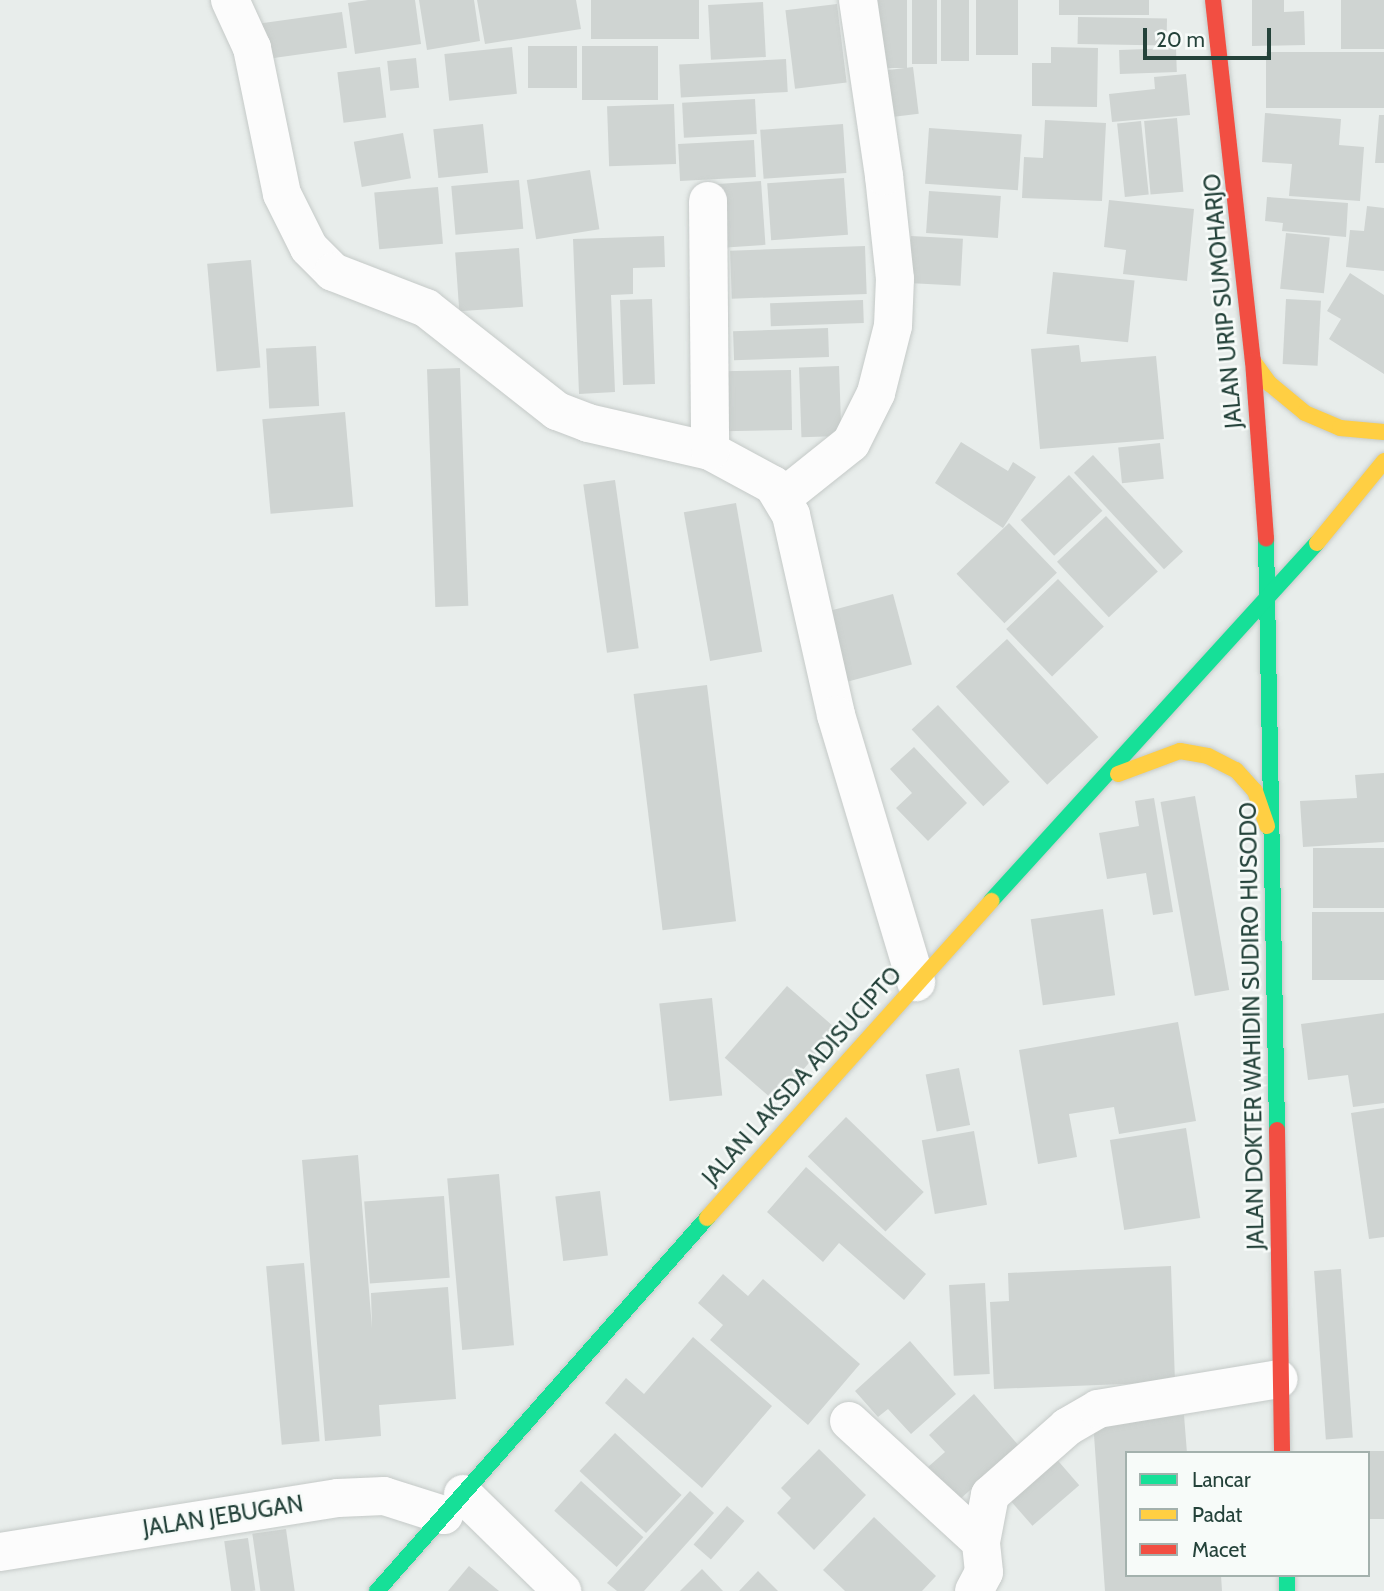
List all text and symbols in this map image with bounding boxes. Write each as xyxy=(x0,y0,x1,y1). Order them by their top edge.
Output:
scale bar xyxy=(1146,14,1274,58)
text: 20 m xyxy=(1156,27,1205,52)
street label: JALAN URIP SUMOHARJO xyxy=(1198,172,1248,430)
street label: JALAN DOKTER WAHIDIN SUDIRO HUSODO xyxy=(1234,802,1270,1250)
street label: JALAN LAKSDA ADISUCIPTO xyxy=(697,961,907,1191)
legend xyxy=(1125,1451,1370,1577)
text: Lancar xyxy=(1192,1467,1251,1492)
street label: JALAN JEBUGAN xyxy=(141,1490,305,1542)
text: Padat xyxy=(1192,1502,1242,1527)
text: Macet xyxy=(1192,1537,1246,1562)

